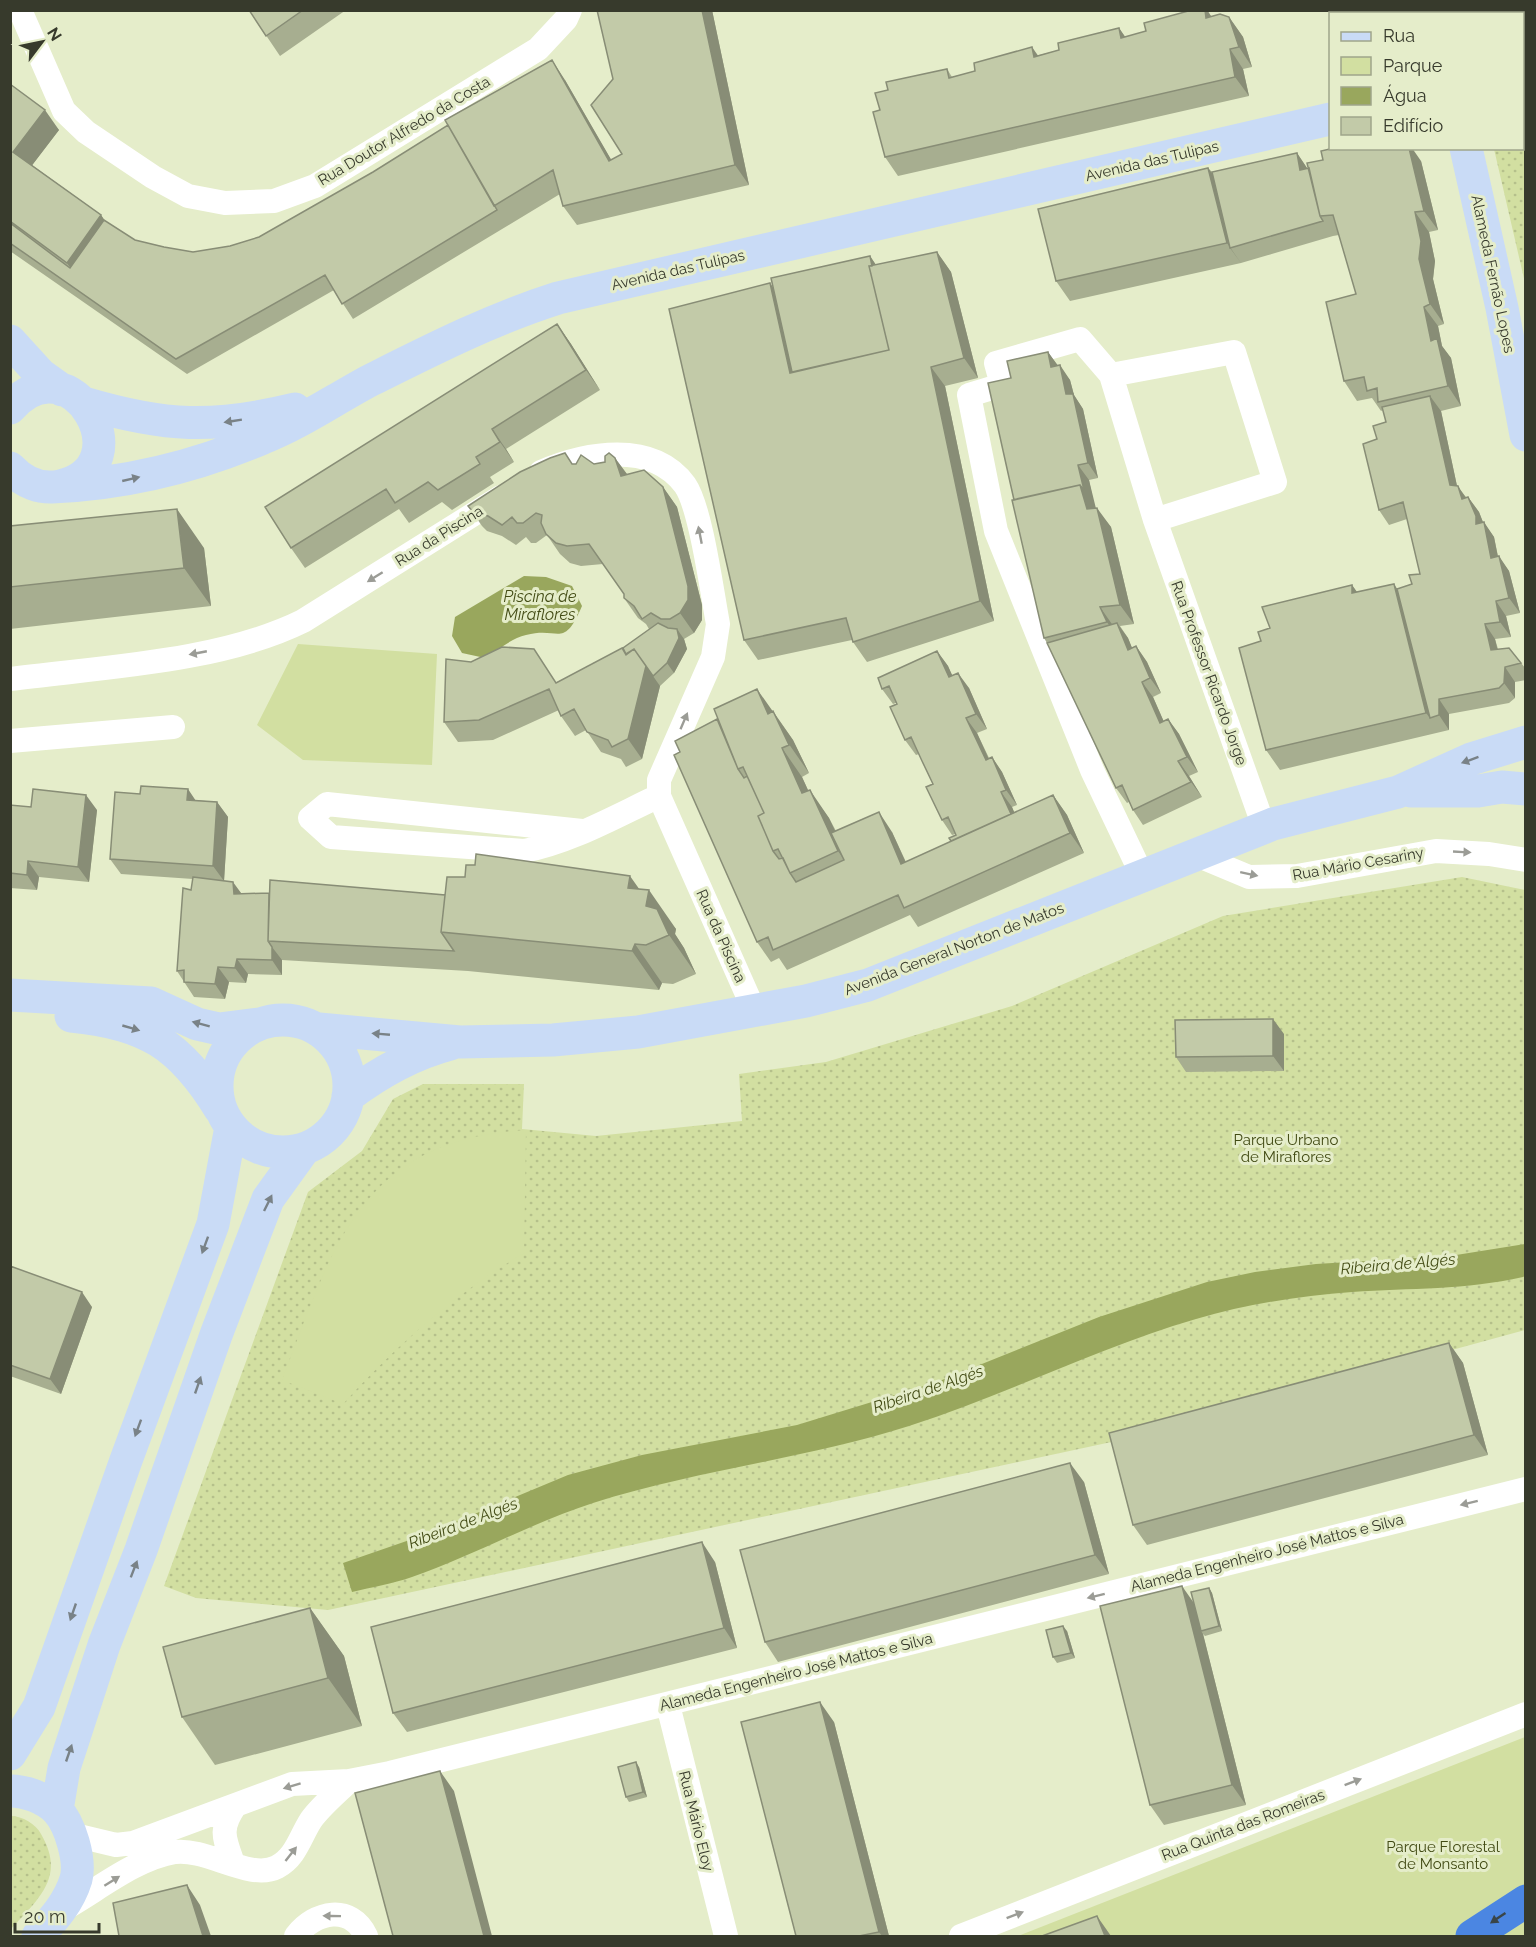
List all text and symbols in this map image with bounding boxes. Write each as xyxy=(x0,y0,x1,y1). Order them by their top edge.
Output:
north arrow xyxy=(12,12,72,72)
legend xyxy=(1329,12,1524,150)
text: N xyxy=(43,24,66,45)
text: Rua xyxy=(1383,25,1415,46)
text: Parque xyxy=(1383,55,1443,76)
street label: Rua Doutor Alfredo da Costa xyxy=(315,72,493,190)
text: Água xyxy=(1383,84,1427,106)
text: Edifício xyxy=(1383,115,1443,136)
street label: Avenida das Tulipas xyxy=(1083,137,1221,185)
street label: Alameda Fernão Lopes xyxy=(1467,193,1519,355)
street label: Avenida das Tulipas xyxy=(609,246,747,294)
one-way arrow xyxy=(224,417,243,426)
one-way arrow xyxy=(122,474,141,483)
street label: Rua da Piscina xyxy=(392,502,486,570)
one-way arrow xyxy=(695,525,704,544)
one-way arrow xyxy=(367,571,383,582)
street label: Rua Professor Ricardo Jorge xyxy=(1167,578,1251,768)
water label: Piscina de Miraflores xyxy=(504,587,577,624)
one-way arrow xyxy=(188,649,207,658)
one-way arrow xyxy=(679,712,689,730)
one-way arrow xyxy=(1461,756,1479,766)
street label: Rua Mário Cesariny xyxy=(1291,844,1425,884)
one-way arrow xyxy=(1452,848,1471,857)
one-way arrow xyxy=(1240,870,1258,880)
street label: Rua da Piscina xyxy=(692,887,750,985)
street label: Avenida General Norton de Matos xyxy=(842,899,1066,999)
one-way arrow xyxy=(192,1019,210,1029)
one-way arrow xyxy=(122,1024,140,1033)
one-way arrow xyxy=(372,1029,391,1039)
park label: Parque Urbano de Miraflores xyxy=(1234,1131,1339,1166)
one-way arrow xyxy=(263,1194,272,1211)
one-way arrow xyxy=(200,1237,210,1255)
water label: Ribeira de Algés xyxy=(1340,1249,1457,1278)
water label: Ribeira de Algés xyxy=(870,1361,986,1417)
one-way arrow xyxy=(194,1376,204,1394)
one-way arrow xyxy=(132,1419,142,1437)
water label: Ribeira de Algés xyxy=(406,1493,521,1553)
one-way arrow xyxy=(1459,1498,1478,1508)
street label: Alameda Engenheiro José Mattos e Silva xyxy=(1129,1510,1405,1596)
one-way arrow xyxy=(129,1560,139,1578)
one-way arrow xyxy=(1087,1591,1105,1601)
one-way arrow xyxy=(67,1603,77,1621)
street label: Alameda Engenheiro José Mattos e Silva xyxy=(658,1629,934,1715)
one-way arrow xyxy=(64,1744,74,1762)
street label: Rua Mário Eloy xyxy=(675,1769,717,1873)
one-way arrow xyxy=(1344,1777,1362,1786)
one-way arrow xyxy=(283,1782,301,1791)
street label: Rua Quinta das Romeiras xyxy=(1159,1786,1327,1864)
park label: Parque Florestal de Monsanto xyxy=(1386,1838,1501,1873)
one-way arrow xyxy=(285,1846,298,1862)
one-way arrow xyxy=(104,1875,120,1886)
scale bar xyxy=(15,1896,99,1934)
text: 20 m xyxy=(24,1906,66,1927)
one-way arrow xyxy=(1006,1910,1024,1919)
one-way arrow xyxy=(322,1911,341,1921)
one-way arrow xyxy=(1490,1913,1507,1924)

